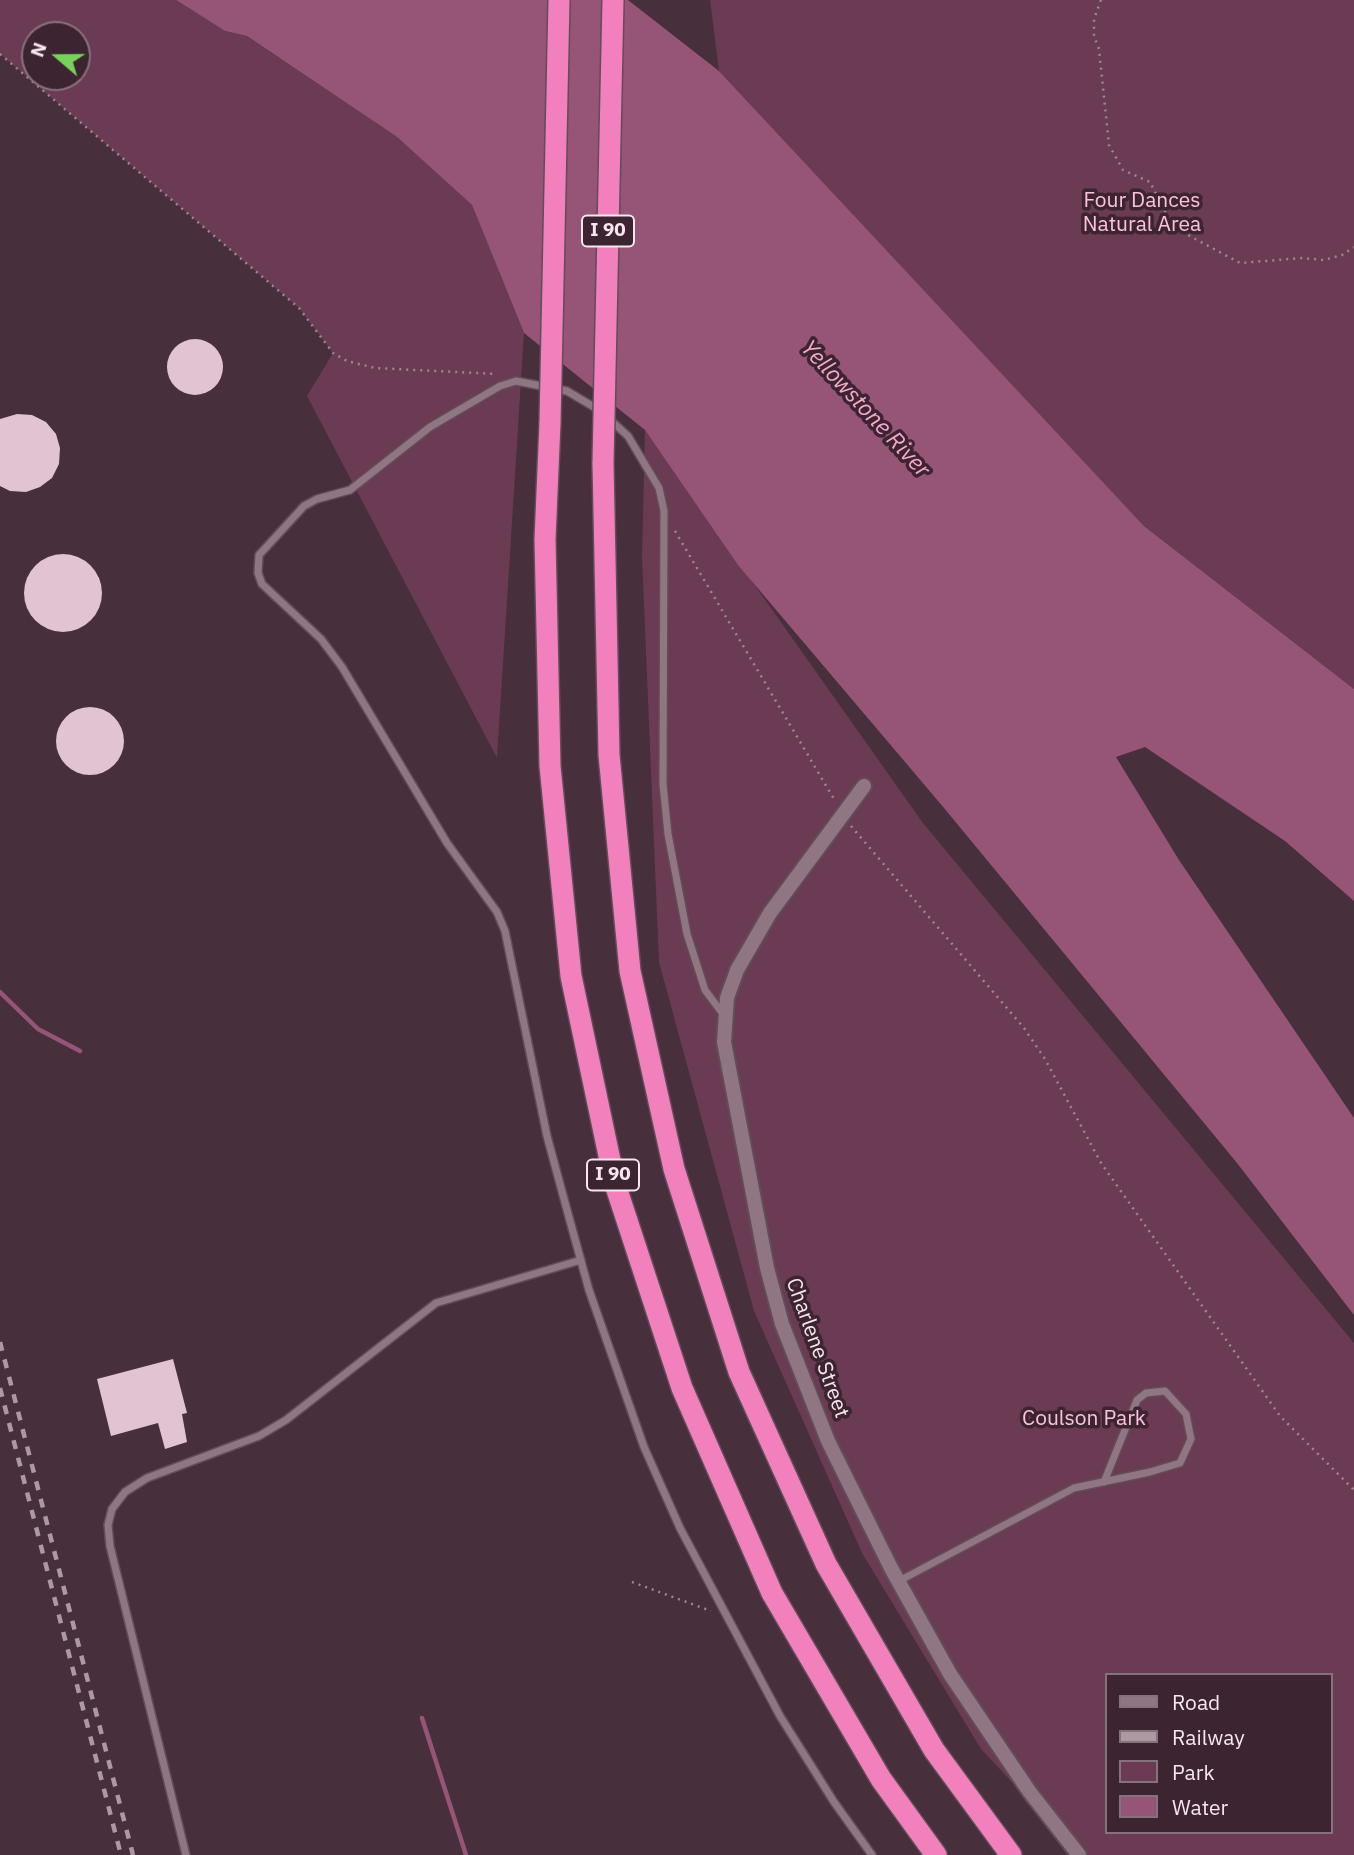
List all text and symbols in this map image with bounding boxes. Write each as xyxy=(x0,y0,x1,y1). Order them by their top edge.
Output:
north arrow xyxy=(21,21,91,91)
text: N xyxy=(25,39,52,60)
park label: Four Dances Natural Area xyxy=(1083,188,1201,238)
road number: I 90 xyxy=(582,216,634,246)
water label: Yellowstone River xyxy=(795,335,935,483)
road number: I 90 xyxy=(587,1160,639,1190)
street label: Charlene Street xyxy=(780,1275,854,1421)
park label: Coulson Park xyxy=(1022,1406,1146,1432)
legend xyxy=(1106,1673,1333,1834)
text: Road xyxy=(1172,1688,1220,1716)
text: Railway xyxy=(1172,1723,1245,1751)
text: Park xyxy=(1172,1758,1215,1786)
text: Water xyxy=(1172,1793,1228,1821)

